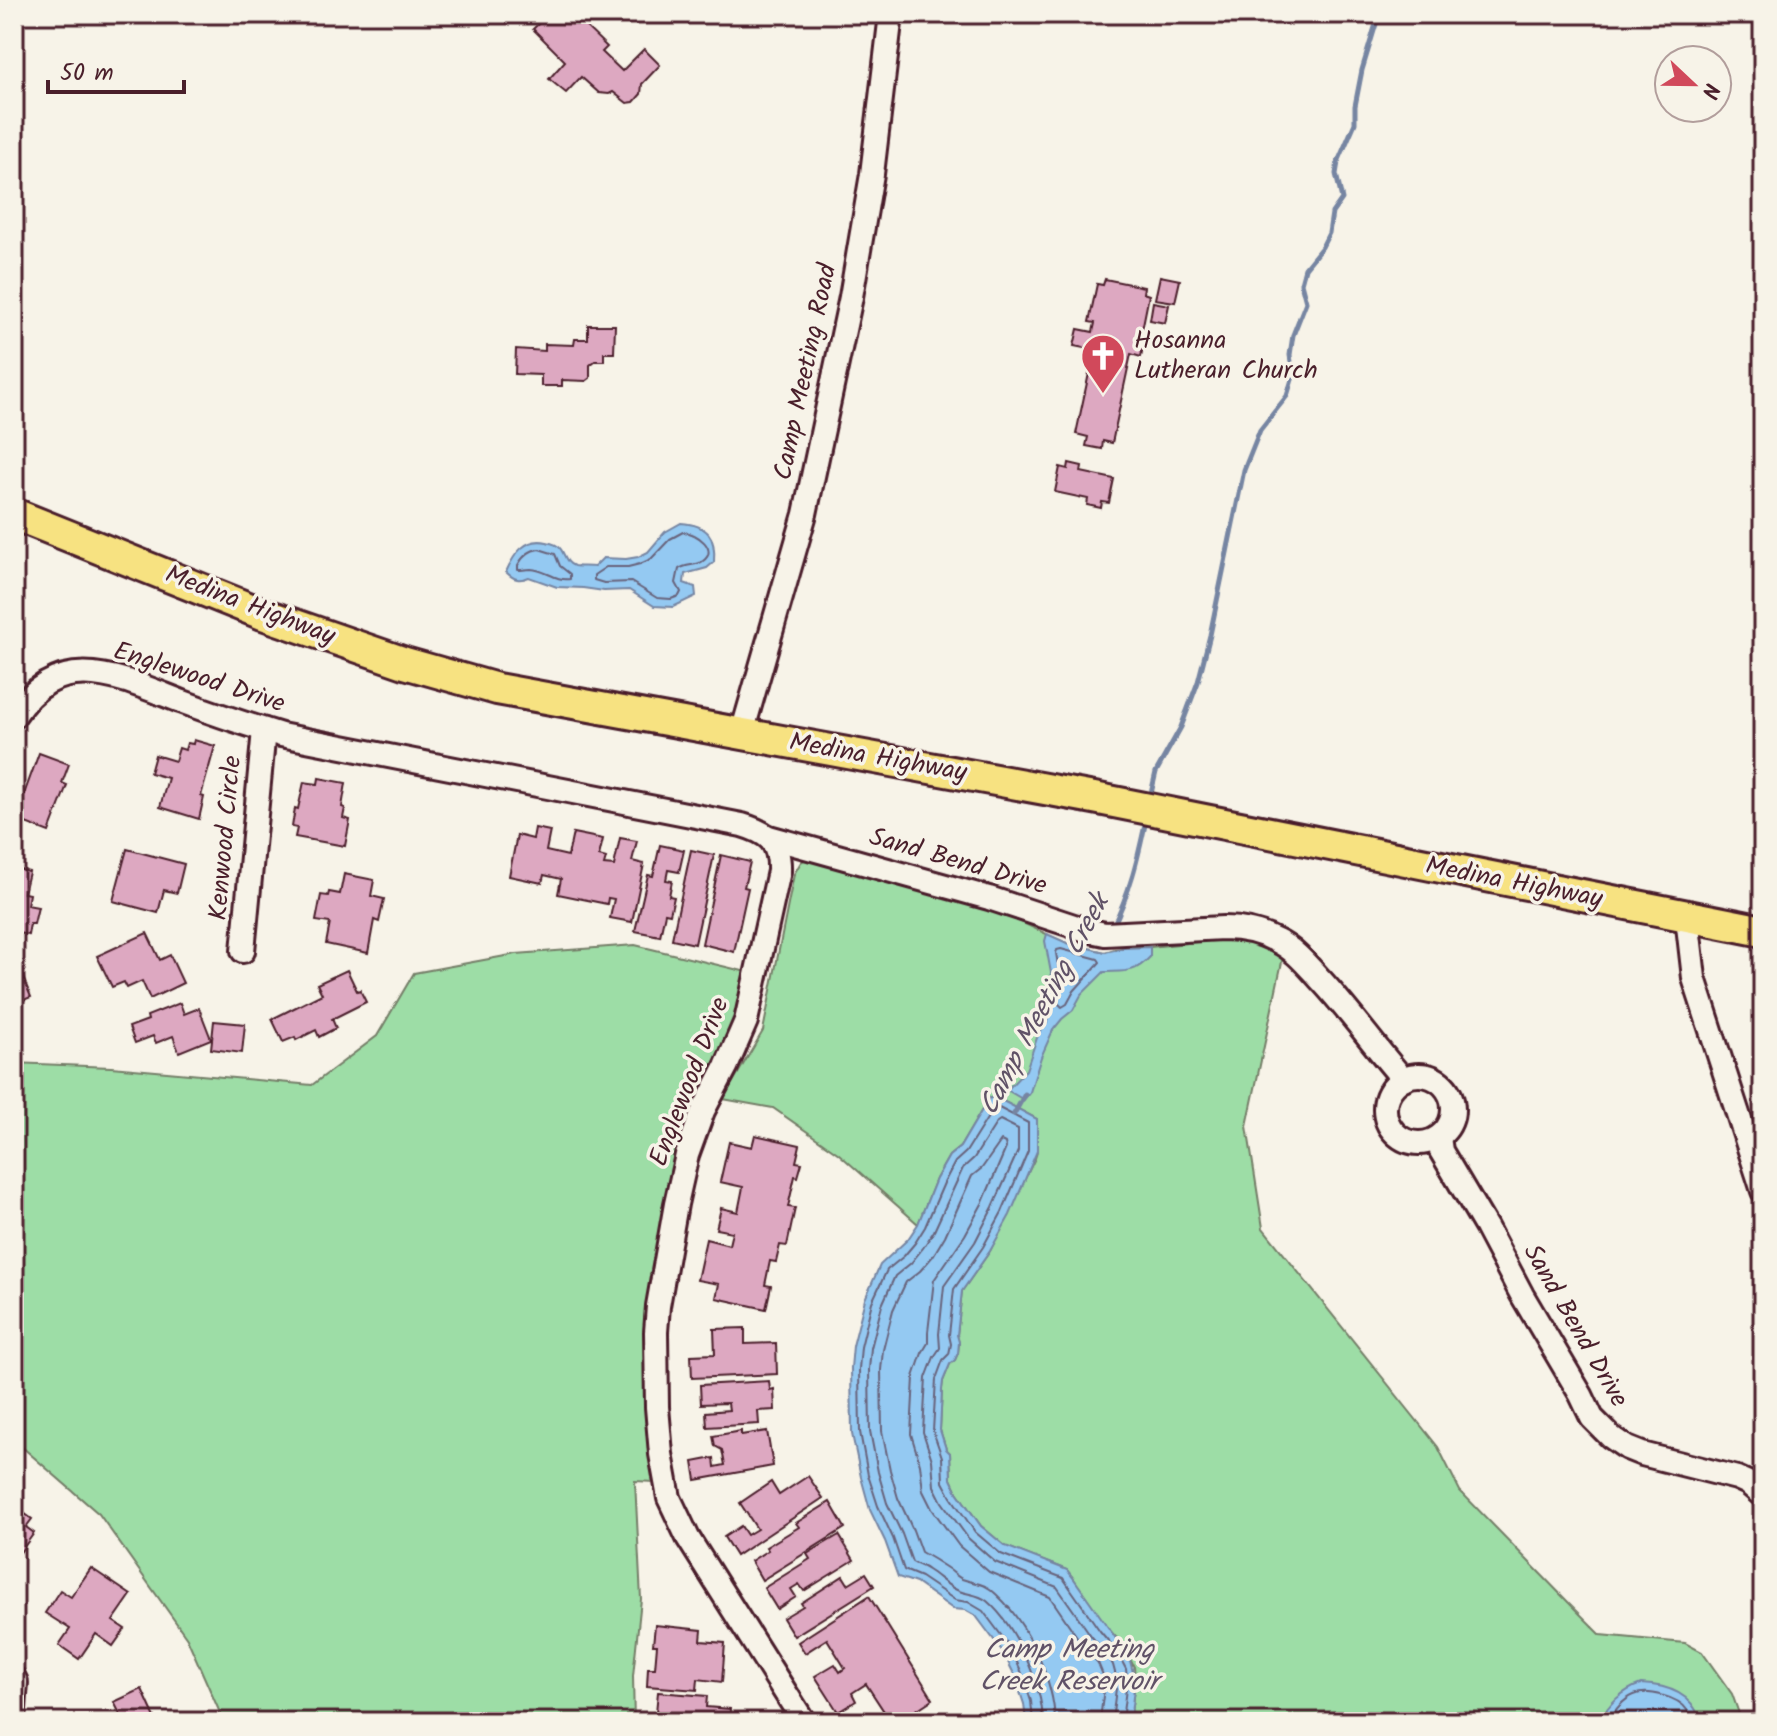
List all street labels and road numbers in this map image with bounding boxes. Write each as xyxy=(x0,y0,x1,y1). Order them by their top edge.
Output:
street label: Camp Meeting Road xyxy=(763,259,850,484)
street label: Medina Highway xyxy=(159,554,342,658)
street label: Englewood Drive xyxy=(108,630,290,726)
street label: Medina Highway xyxy=(786,722,971,794)
street label: Kenwood Circle xyxy=(198,753,254,922)
street label: Sand Bend Drive xyxy=(864,817,1052,907)
street label: Medina Highway xyxy=(1422,845,1607,921)
street label: Englewood Drive xyxy=(638,991,742,1173)
street label: Sand Bend Drive xyxy=(1511,1236,1639,1416)

